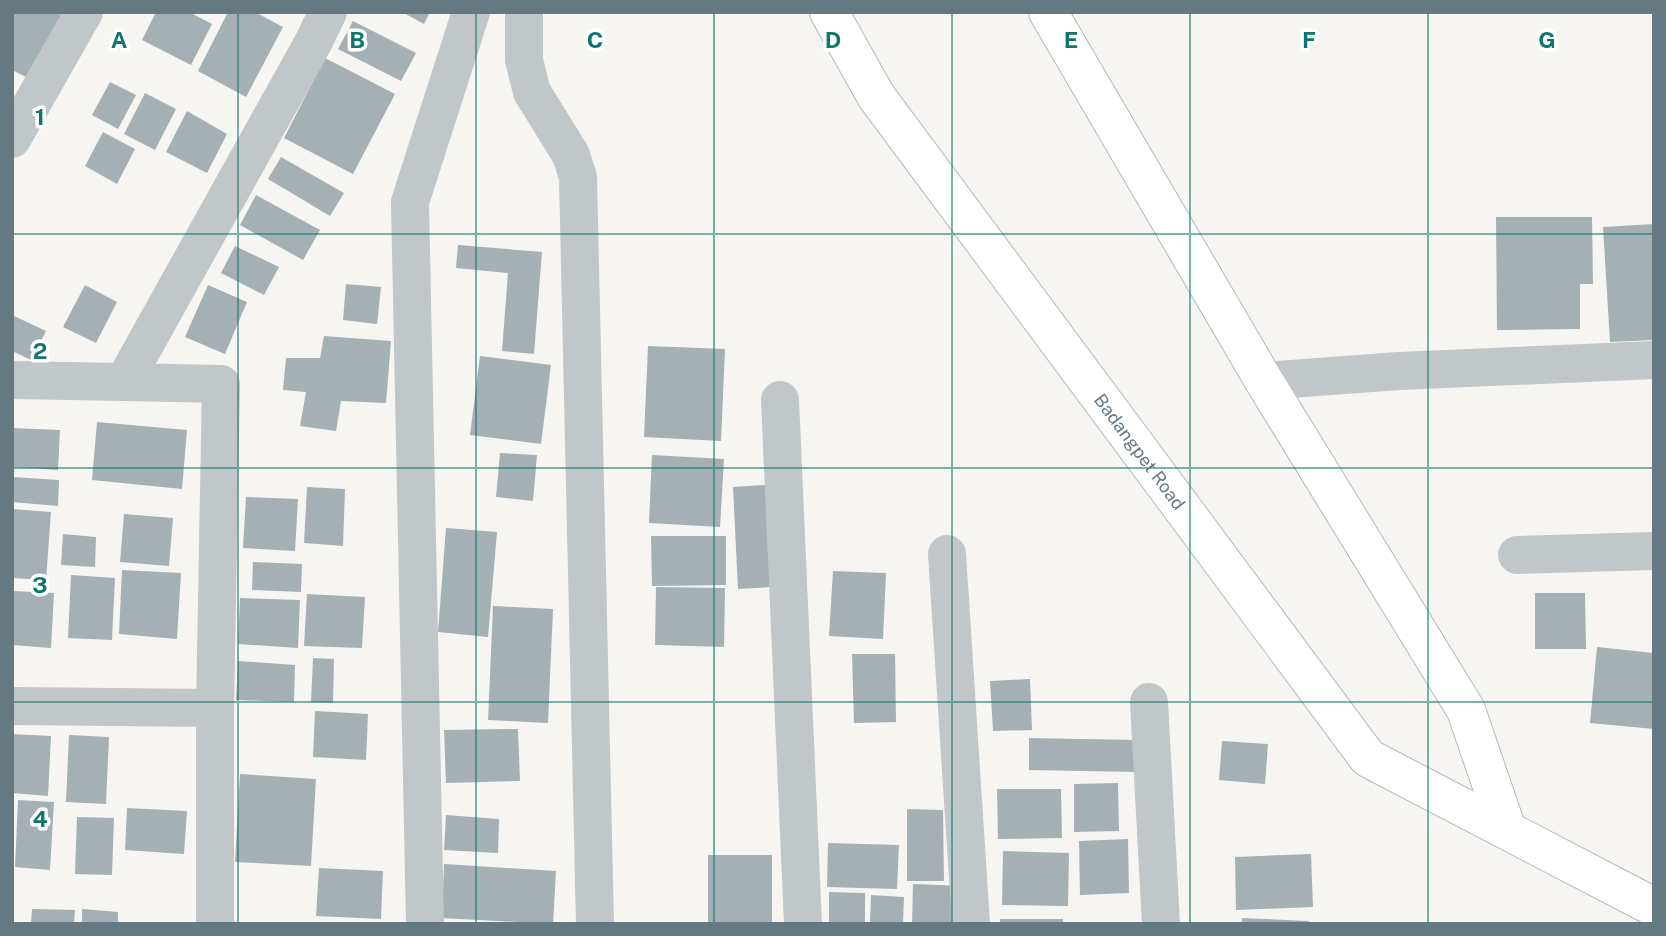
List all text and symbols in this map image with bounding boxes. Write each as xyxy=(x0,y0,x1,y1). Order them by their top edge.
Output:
text: A xyxy=(111,26,128,53)
text: B xyxy=(349,26,365,53)
text: C xyxy=(587,26,603,53)
text: D xyxy=(825,26,841,53)
text: E xyxy=(1064,26,1078,53)
text: F xyxy=(1302,26,1316,53)
text: G xyxy=(1538,26,1556,53)
text: 1 xyxy=(35,103,45,130)
text: 2 xyxy=(33,337,47,364)
street label: Badangpet Road xyxy=(1090,389,1190,513)
text: 3 xyxy=(32,571,48,598)
text: 4 xyxy=(32,805,48,832)

